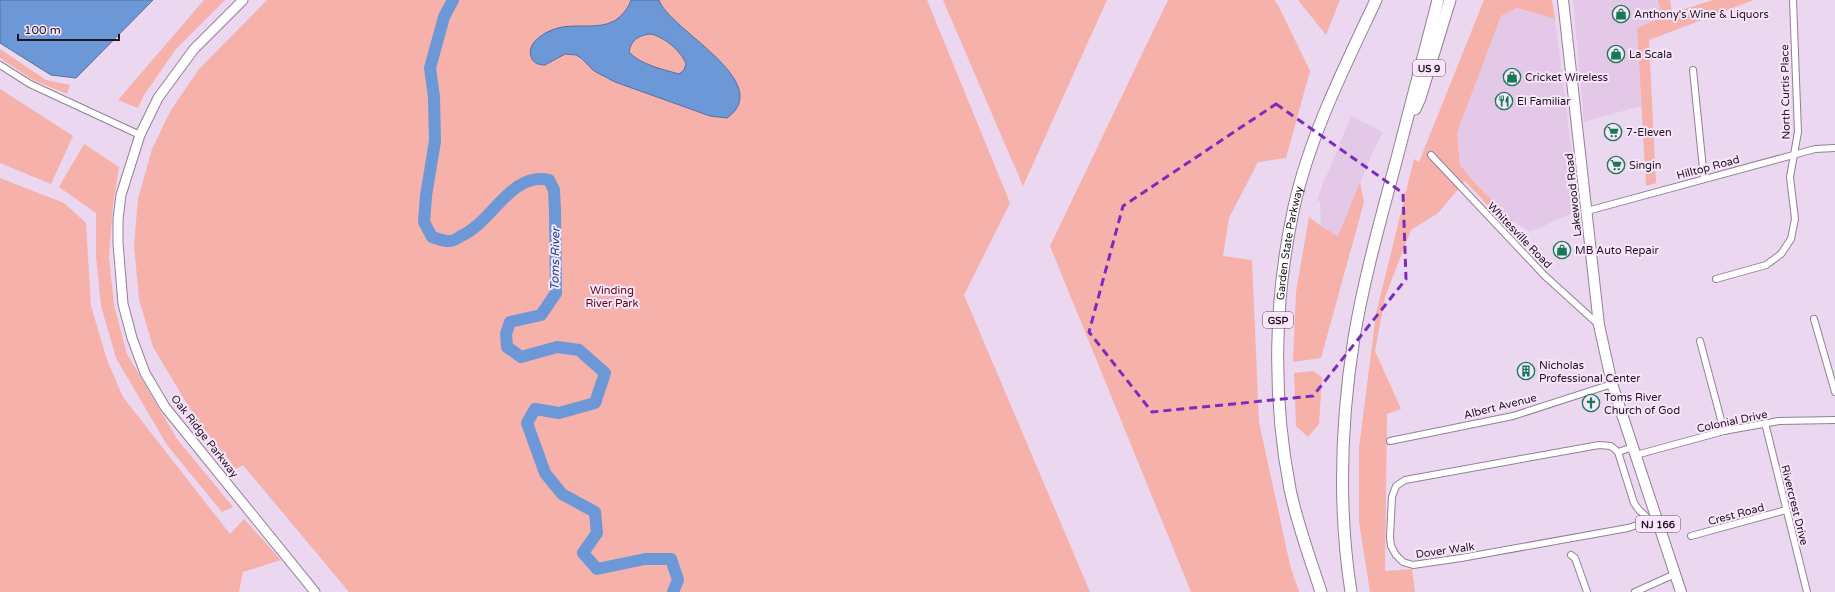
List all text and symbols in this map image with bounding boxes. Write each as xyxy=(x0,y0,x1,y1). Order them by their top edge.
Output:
shop icon: Anthony's Wine & Liquors xyxy=(1611,4,1631,24)
place label: Anthony's Wine & Liquors xyxy=(1634,8,1769,21)
scale bar xyxy=(18,16,119,42)
text: 100 m xyxy=(24,23,61,37)
shop icon: La Scala xyxy=(1606,44,1626,64)
street label: North Curtis Place xyxy=(1778,44,1793,140)
place label: La Scala xyxy=(1629,48,1672,61)
road number: US 9 xyxy=(1413,60,1445,76)
shop icon: Cricket Wireless xyxy=(1502,67,1522,87)
place label: Cricket Wireless xyxy=(1525,71,1608,84)
restaurant icon: El Familiar xyxy=(1494,91,1514,111)
place label: El Familiar xyxy=(1517,95,1571,108)
supermarket icon: 7-Eleven xyxy=(1603,122,1623,142)
place label: 7-Eleven xyxy=(1626,126,1672,139)
street label: Lakewood Road xyxy=(1563,152,1584,237)
street label: Hilltop Road xyxy=(1675,153,1741,182)
supermarket icon: Singin xyxy=(1606,155,1626,175)
place label: Singin xyxy=(1629,159,1662,172)
street label: Garden State Parkway xyxy=(1274,185,1306,301)
street label: Whitesville Road xyxy=(1485,200,1555,271)
water label: Toms River xyxy=(547,226,563,291)
shop icon: MB Auto Repair xyxy=(1552,240,1572,260)
place label: MB Auto Repair xyxy=(1575,244,1659,257)
park label: Winding River Park xyxy=(585,284,639,310)
road number: GSP xyxy=(1263,312,1293,328)
place label: Nicholas Professional Center xyxy=(1539,359,1641,385)
building icon: Nicholas Professional Center xyxy=(1516,361,1536,381)
street label: Albert Avenue xyxy=(1462,391,1538,422)
place label: Toms River Church of God xyxy=(1604,391,1680,417)
street label: Oak Ridge Parkway xyxy=(168,392,241,480)
church icon: Toms River Church of God xyxy=(1581,393,1601,413)
street label: Colonial Drive xyxy=(1696,408,1769,435)
street label: Rivercrest Drive xyxy=(1778,464,1811,547)
street label: Crest Road xyxy=(1707,501,1766,528)
road number: NJ 166 xyxy=(1636,516,1680,532)
street label: Dover Walk xyxy=(1415,540,1475,561)

